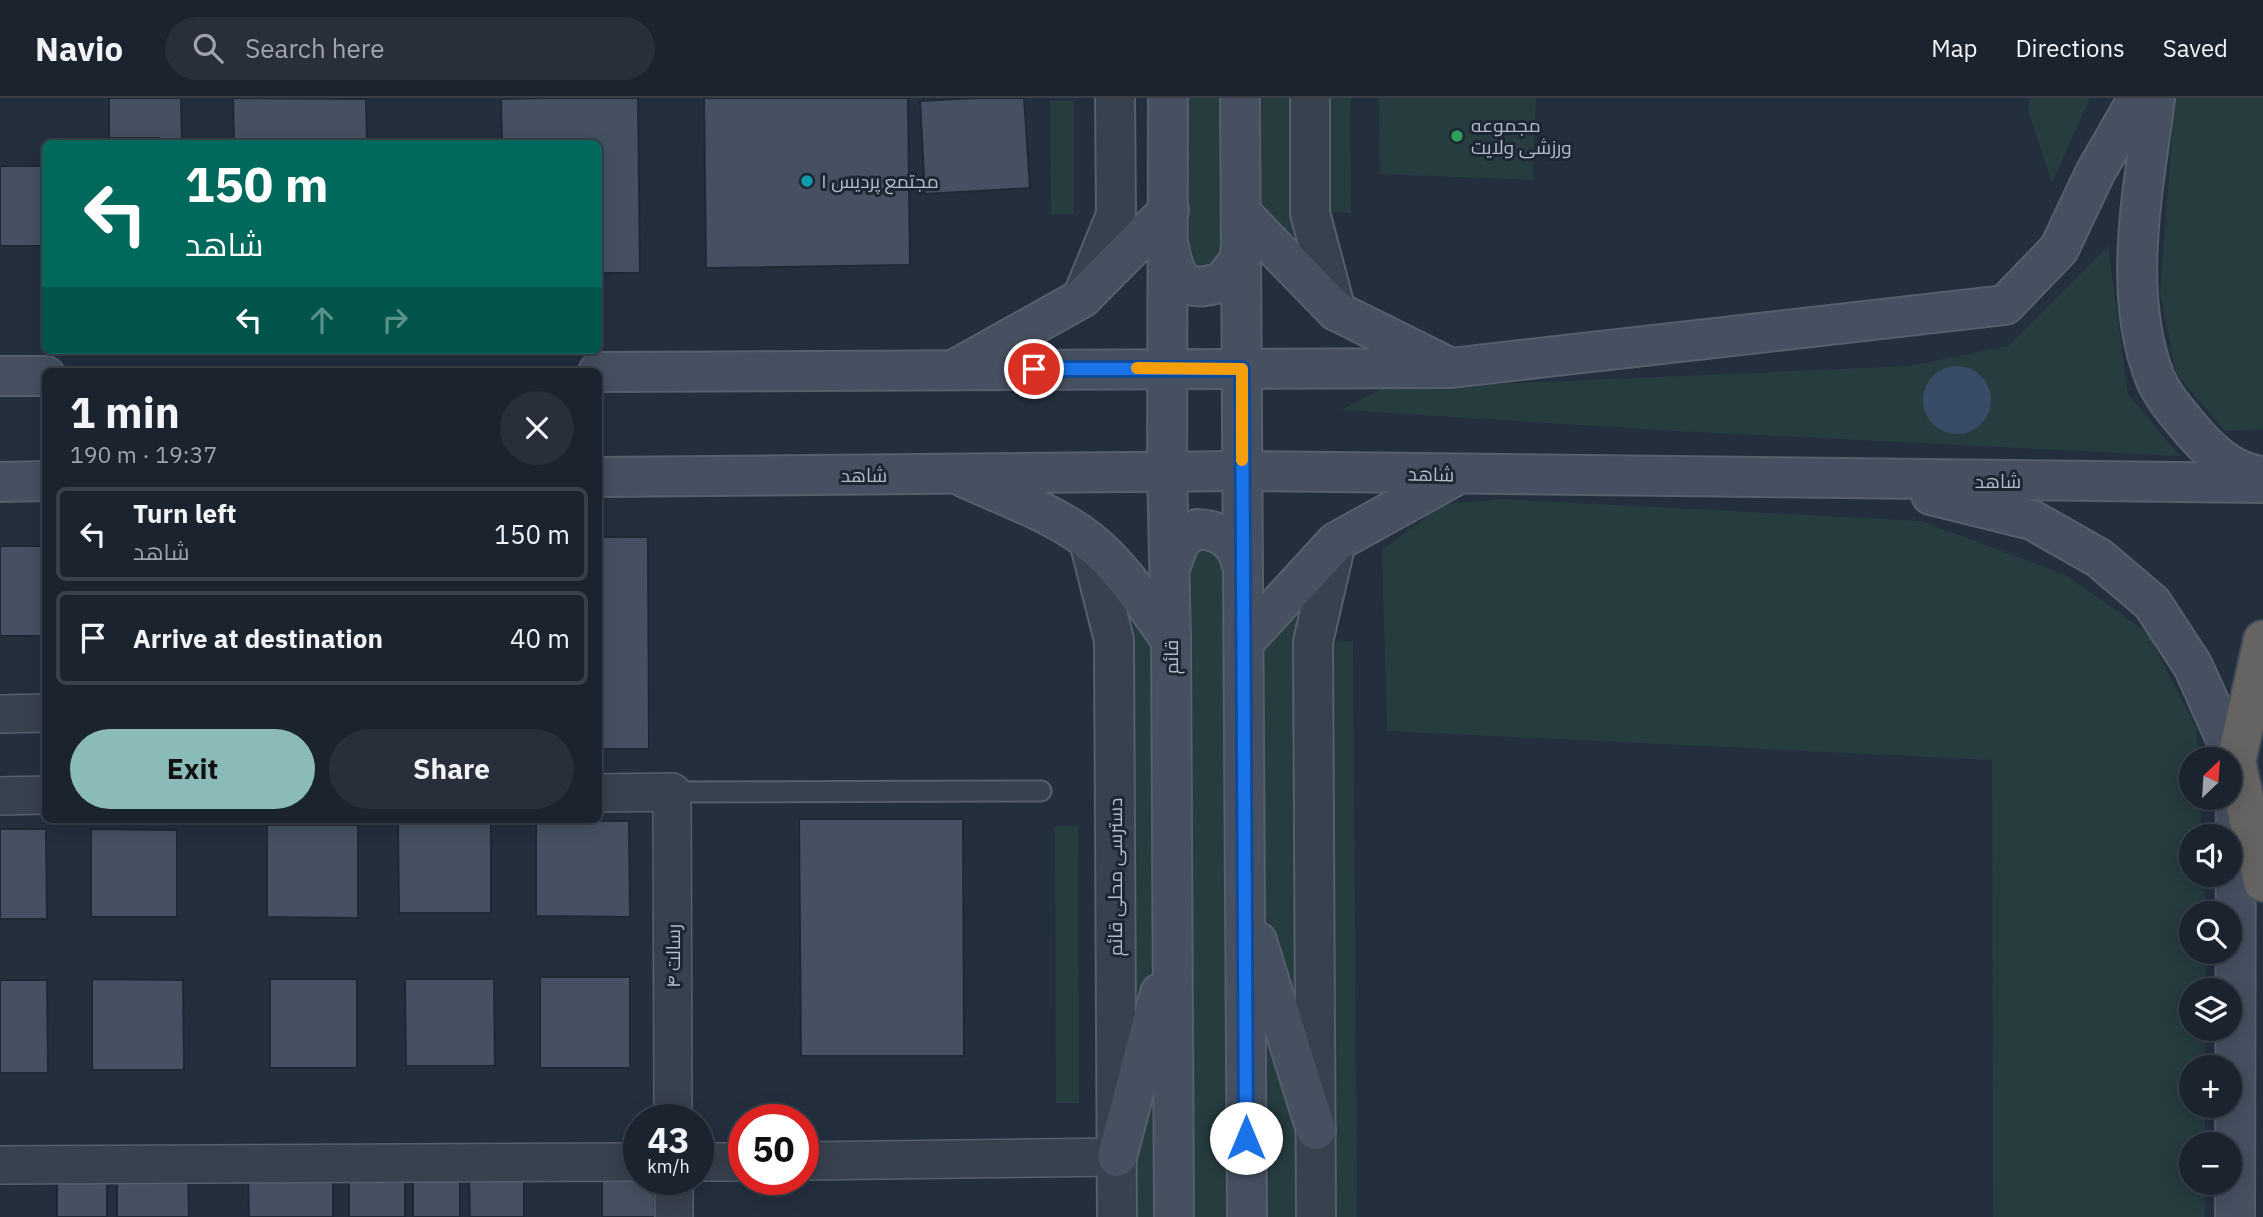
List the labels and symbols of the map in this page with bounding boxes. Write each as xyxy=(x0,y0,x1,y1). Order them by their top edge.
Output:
place label: مجموعه ورزشی ولایت xyxy=(1471,113,1572,159)
marker: مجموعه ورزشی ولایت xyxy=(1449,128,1465,144)
place label: مجتمع پردیس ۱ xyxy=(821,169,939,195)
marker: مجتمع پردیس ۱ xyxy=(799,173,815,189)
pin xyxy=(1004,339,1064,399)
street label: شاهد xyxy=(1407,462,1455,486)
street label: شاهد xyxy=(841,463,887,487)
street label: شاهد xyxy=(1975,469,2021,493)
street label: قائم xyxy=(1159,640,1185,674)
north arrow xyxy=(2179,747,2242,810)
street label: دسترسی محلی قائم xyxy=(1103,798,1129,956)
street label: رسالت ۴ xyxy=(661,924,685,988)
position arrow xyxy=(1209,1101,1283,1175)
speed limit sign: 50 xyxy=(728,1104,819,1195)

